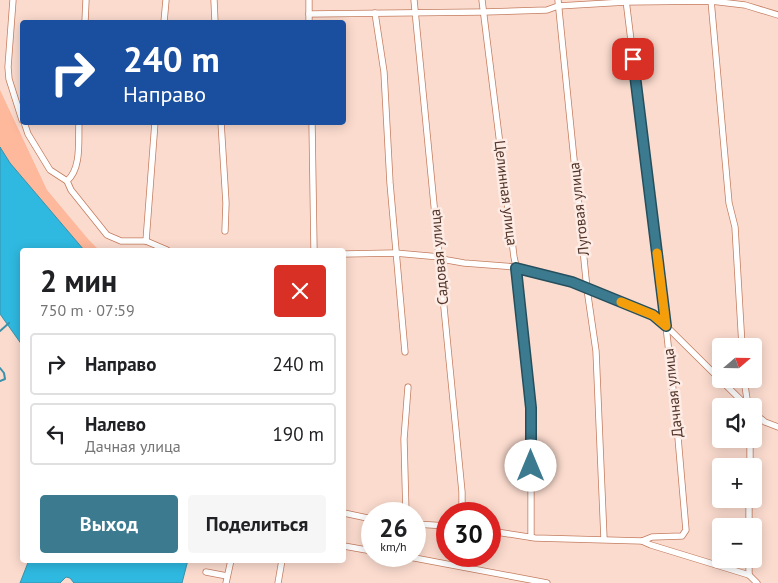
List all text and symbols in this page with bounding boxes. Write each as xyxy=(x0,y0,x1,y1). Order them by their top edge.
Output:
text: 240 m xyxy=(123,36,220,82)
pin xyxy=(612,38,654,80)
icon: right xyxy=(40,40,105,105)
icon: arrive xyxy=(619,45,647,73)
text: Направо xyxy=(123,80,206,108)
street label: Целинная улица xyxy=(491,139,522,247)
street label: Луговая улица xyxy=(564,161,593,258)
street label: Садовая улица xyxy=(425,208,452,306)
text: 2 мин xyxy=(40,261,117,300)
button: close xyxy=(274,265,326,317)
text: 750 m · 07:59 xyxy=(40,300,135,320)
north arrow xyxy=(712,338,762,388)
map controls xyxy=(712,338,762,568)
street label: Дачная улица xyxy=(658,347,687,439)
icon: right xyxy=(42,350,70,378)
text: Направо xyxy=(85,352,156,376)
text: 240 m xyxy=(272,352,324,376)
button: sound xyxy=(712,398,762,448)
text: Налево xyxy=(85,412,146,436)
icon: left xyxy=(42,420,70,448)
text: 190 m xyxy=(272,422,324,446)
text: Дачная улица xyxy=(85,436,181,456)
position arrow xyxy=(504,439,556,491)
button: + xyxy=(712,458,762,508)
button: Выход xyxy=(40,495,178,553)
button: Поделиться xyxy=(188,495,326,553)
speed limit sign: 30 xyxy=(436,502,501,567)
text: 26 xyxy=(379,512,408,544)
button: − xyxy=(712,518,762,568)
text: km/h xyxy=(380,539,407,554)

